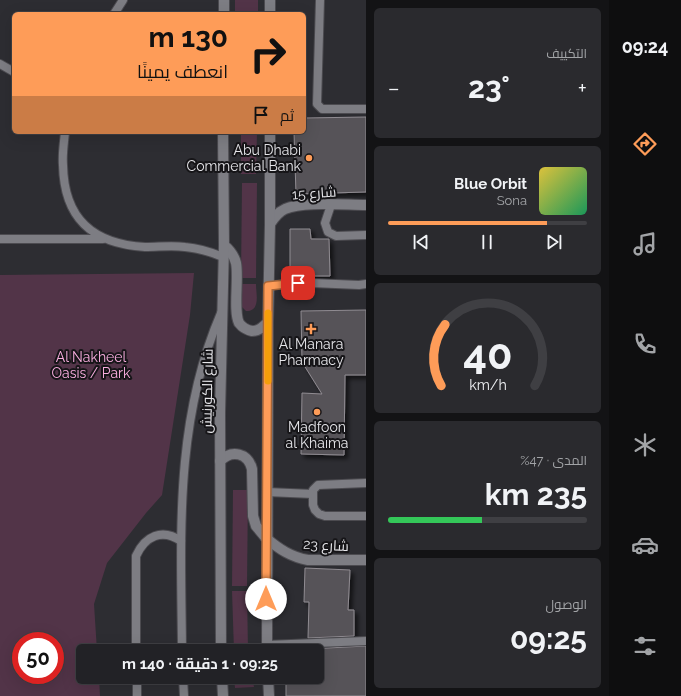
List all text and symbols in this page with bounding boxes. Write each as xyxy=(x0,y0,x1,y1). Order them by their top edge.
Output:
text: 130 m xyxy=(149,21,228,54)
icon: right xyxy=(242,28,294,80)
text: 09:24 xyxy=(622,36,668,57)
text: التكييف xyxy=(546,46,587,61)
text: انعطف يمينًا xyxy=(137,61,228,82)
text: 23° xyxy=(468,70,510,105)
text: − xyxy=(388,75,400,101)
text: + xyxy=(578,75,587,101)
icon: arrive xyxy=(250,104,272,126)
text: ثم xyxy=(280,107,294,125)
icon: directions xyxy=(631,130,659,158)
place label: Abu Dhabi Commercial Bank xyxy=(187,142,302,174)
marker: Abu Dhabi Commercial Bank xyxy=(304,153,314,163)
text: Blue Orbit xyxy=(454,175,527,193)
street label: شارع 15 xyxy=(291,183,337,204)
text: Sona xyxy=(497,193,527,208)
icon: music xyxy=(631,230,659,258)
icon: previous xyxy=(410,231,432,253)
icon: pause xyxy=(476,231,498,253)
icon: next xyxy=(543,231,565,253)
pin xyxy=(281,266,315,300)
icon: arrive xyxy=(287,272,309,294)
marker: Al Manara Pharmacy xyxy=(306,324,316,334)
text: 40 xyxy=(463,330,512,379)
icon: phone xyxy=(631,330,659,358)
place label: Al Manara Pharmacy xyxy=(278,336,344,368)
park label: Al Nakheel Oasis / Park xyxy=(52,349,131,381)
street label: شارع الكورنيش xyxy=(198,349,217,433)
text: km/h xyxy=(469,377,506,393)
marker: Madfoon al Khaima xyxy=(312,407,322,417)
place label: Madfoon al Khaima xyxy=(286,419,348,451)
icon: climate xyxy=(631,431,659,459)
text: المدى · 47% xyxy=(520,453,587,468)
text: 235 km xyxy=(485,477,587,512)
icon: car xyxy=(631,531,659,559)
street label: شارع 23 xyxy=(303,536,349,555)
position arrow xyxy=(245,578,287,620)
text: الوصول xyxy=(546,597,587,612)
text: 09:25 xyxy=(510,621,587,656)
speed limit sign: 50 xyxy=(12,632,64,684)
icon: filters xyxy=(631,632,659,660)
text: 09:25 · 1 دقيقة · 140 m xyxy=(122,655,278,673)

